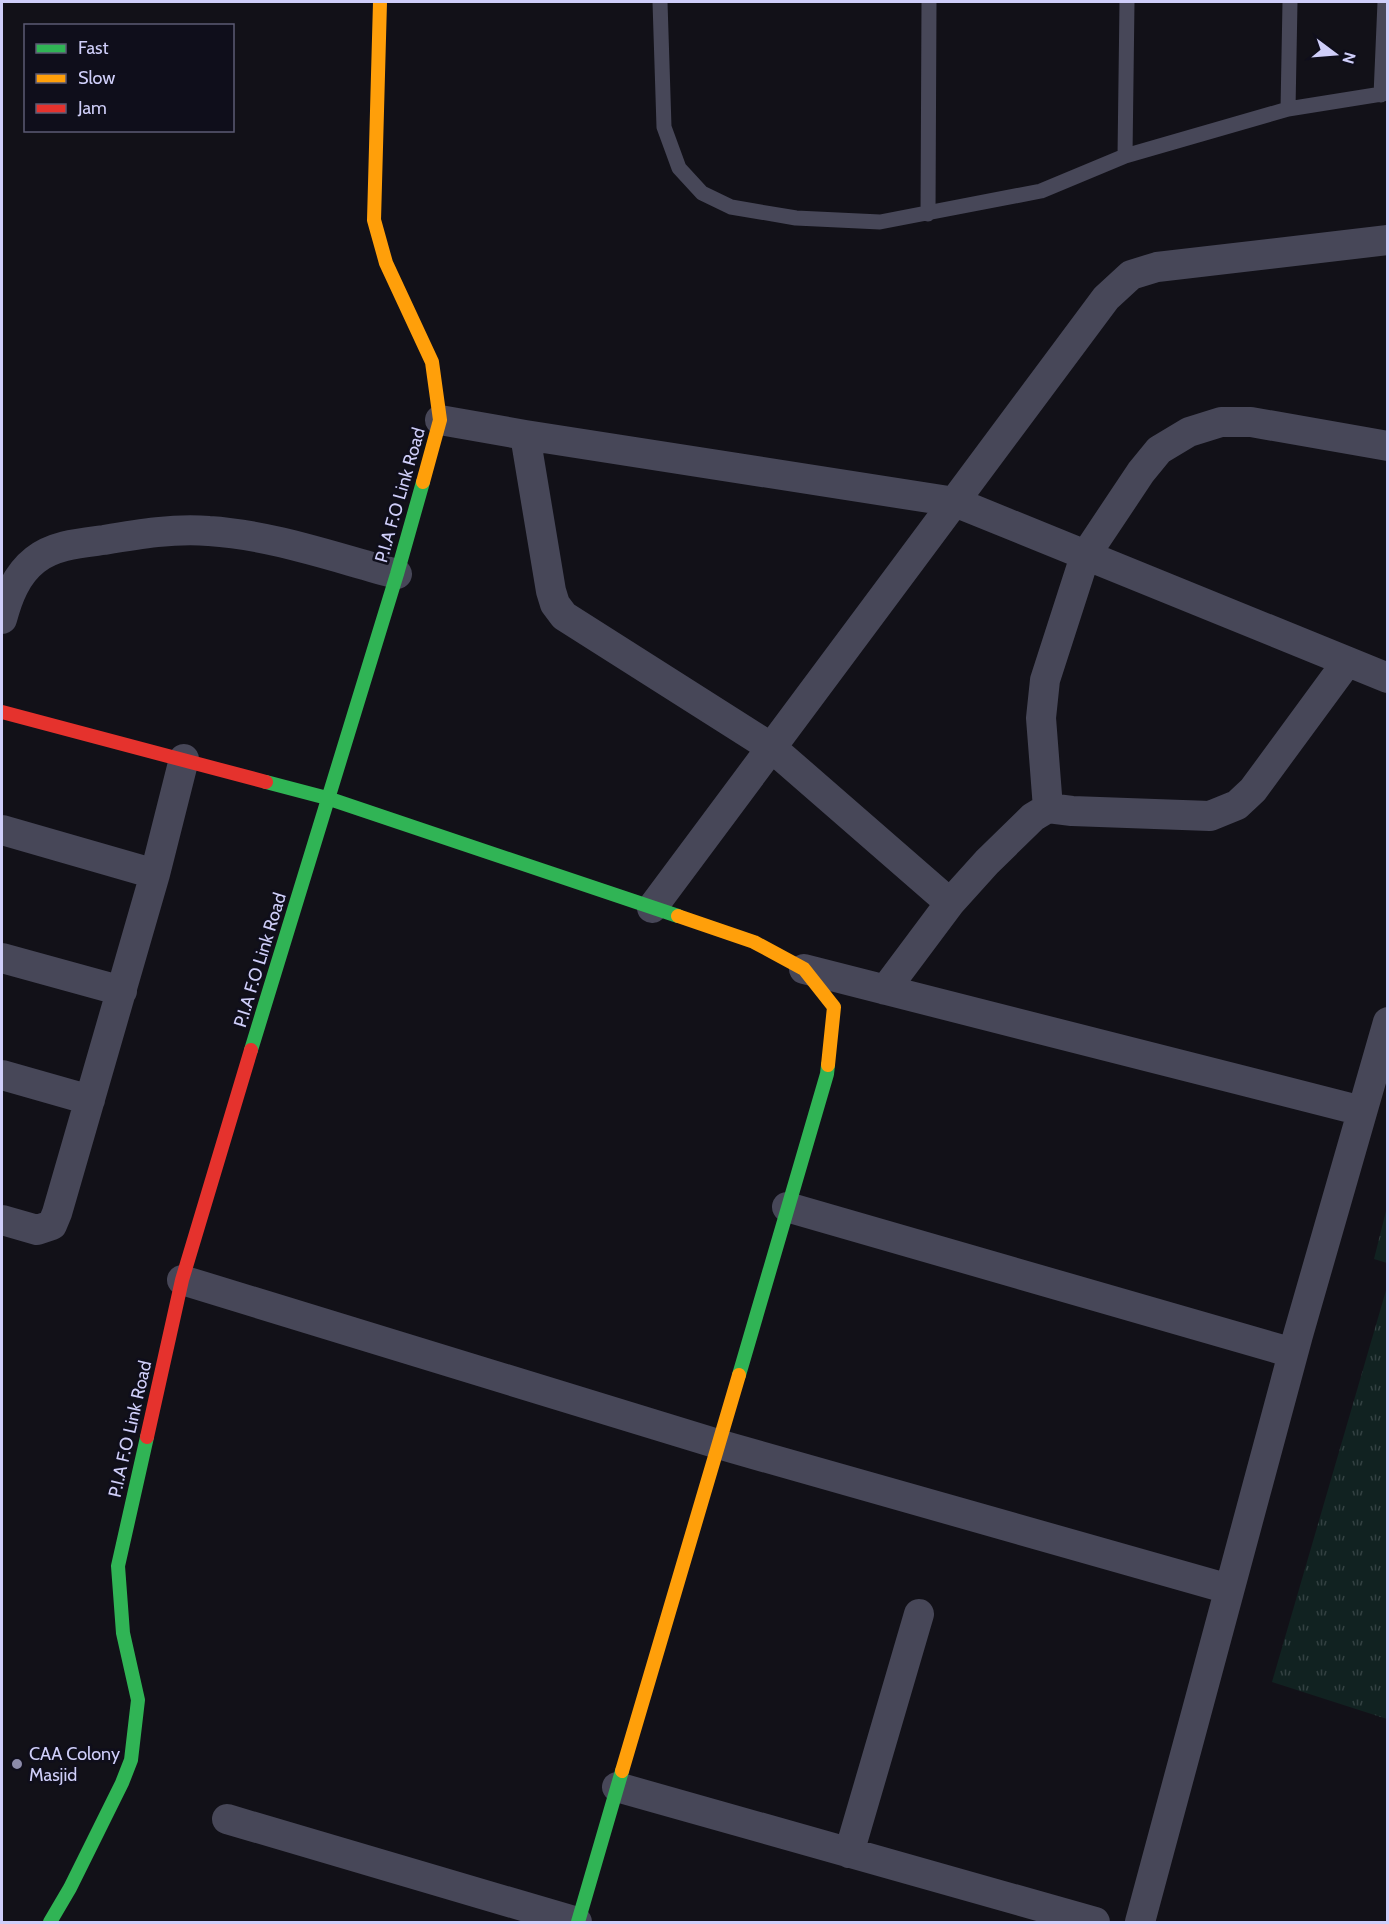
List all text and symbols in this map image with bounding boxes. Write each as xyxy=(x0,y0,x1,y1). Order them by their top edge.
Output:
legend xyxy=(24,24,234,132)
north arrow xyxy=(1305,24,1365,84)
text: Fast xyxy=(78,37,109,59)
text: N xyxy=(1338,50,1360,66)
text: Slow xyxy=(78,67,115,89)
text: Jam xyxy=(77,97,107,119)
street label: P.I.A F.O Link Road xyxy=(370,425,430,565)
street label: P.I.A F.O Link Road xyxy=(229,890,291,1030)
street label: P.I.A F.O Link Road xyxy=(104,1358,156,1500)
place label: CAA Colony Masjid xyxy=(29,1743,120,1786)
marker: CAA Colony Masjid xyxy=(10,1757,24,1771)

